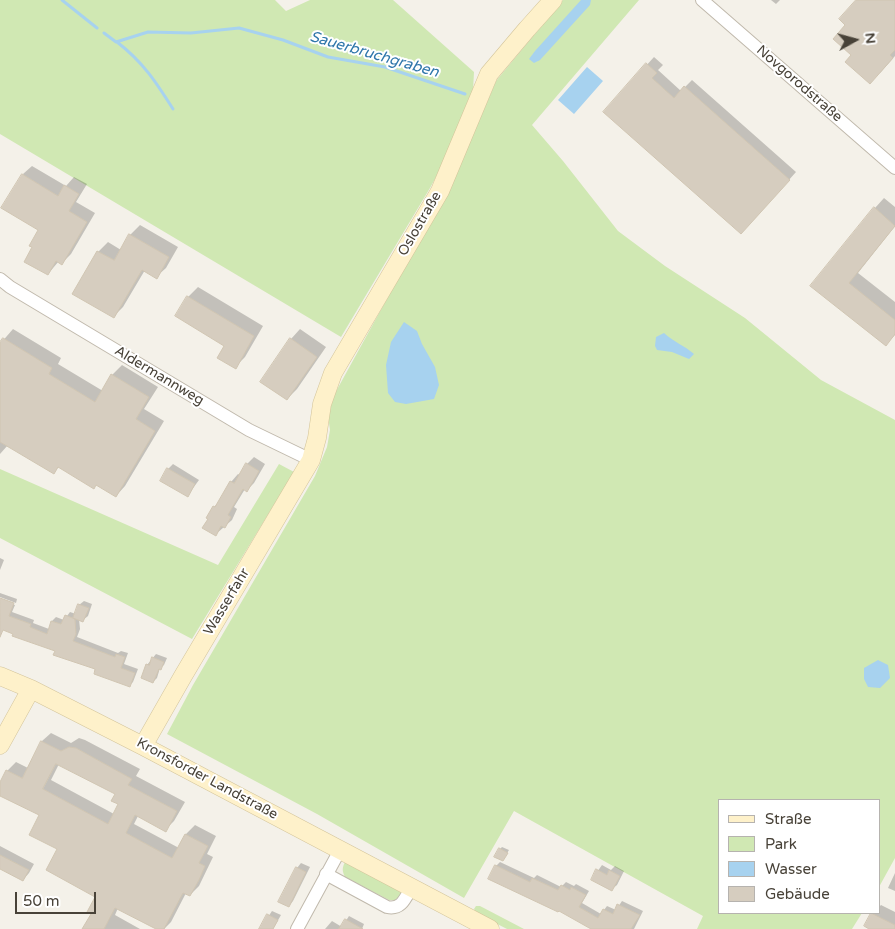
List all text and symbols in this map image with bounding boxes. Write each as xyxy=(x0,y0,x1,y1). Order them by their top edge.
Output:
north arrow xyxy=(830,15,880,65)
water label: Sauerbruchgraben xyxy=(308,28,440,82)
text: N xyxy=(861,31,880,45)
street label: Novgorodstraße xyxy=(753,42,845,126)
street label: Oslostraße xyxy=(395,189,445,259)
street label: Aldermannweg xyxy=(111,343,207,409)
street label: Wasserfahr xyxy=(200,566,254,638)
street label: Kronsforder Landstraße xyxy=(133,735,281,823)
legend xyxy=(718,799,880,914)
text: Straße xyxy=(765,810,811,828)
text: Park xyxy=(765,835,797,853)
text: Wasser xyxy=(765,860,817,878)
scale bar xyxy=(18,882,99,914)
text: Gebäude xyxy=(765,885,830,903)
text: 50 m xyxy=(23,892,60,910)

